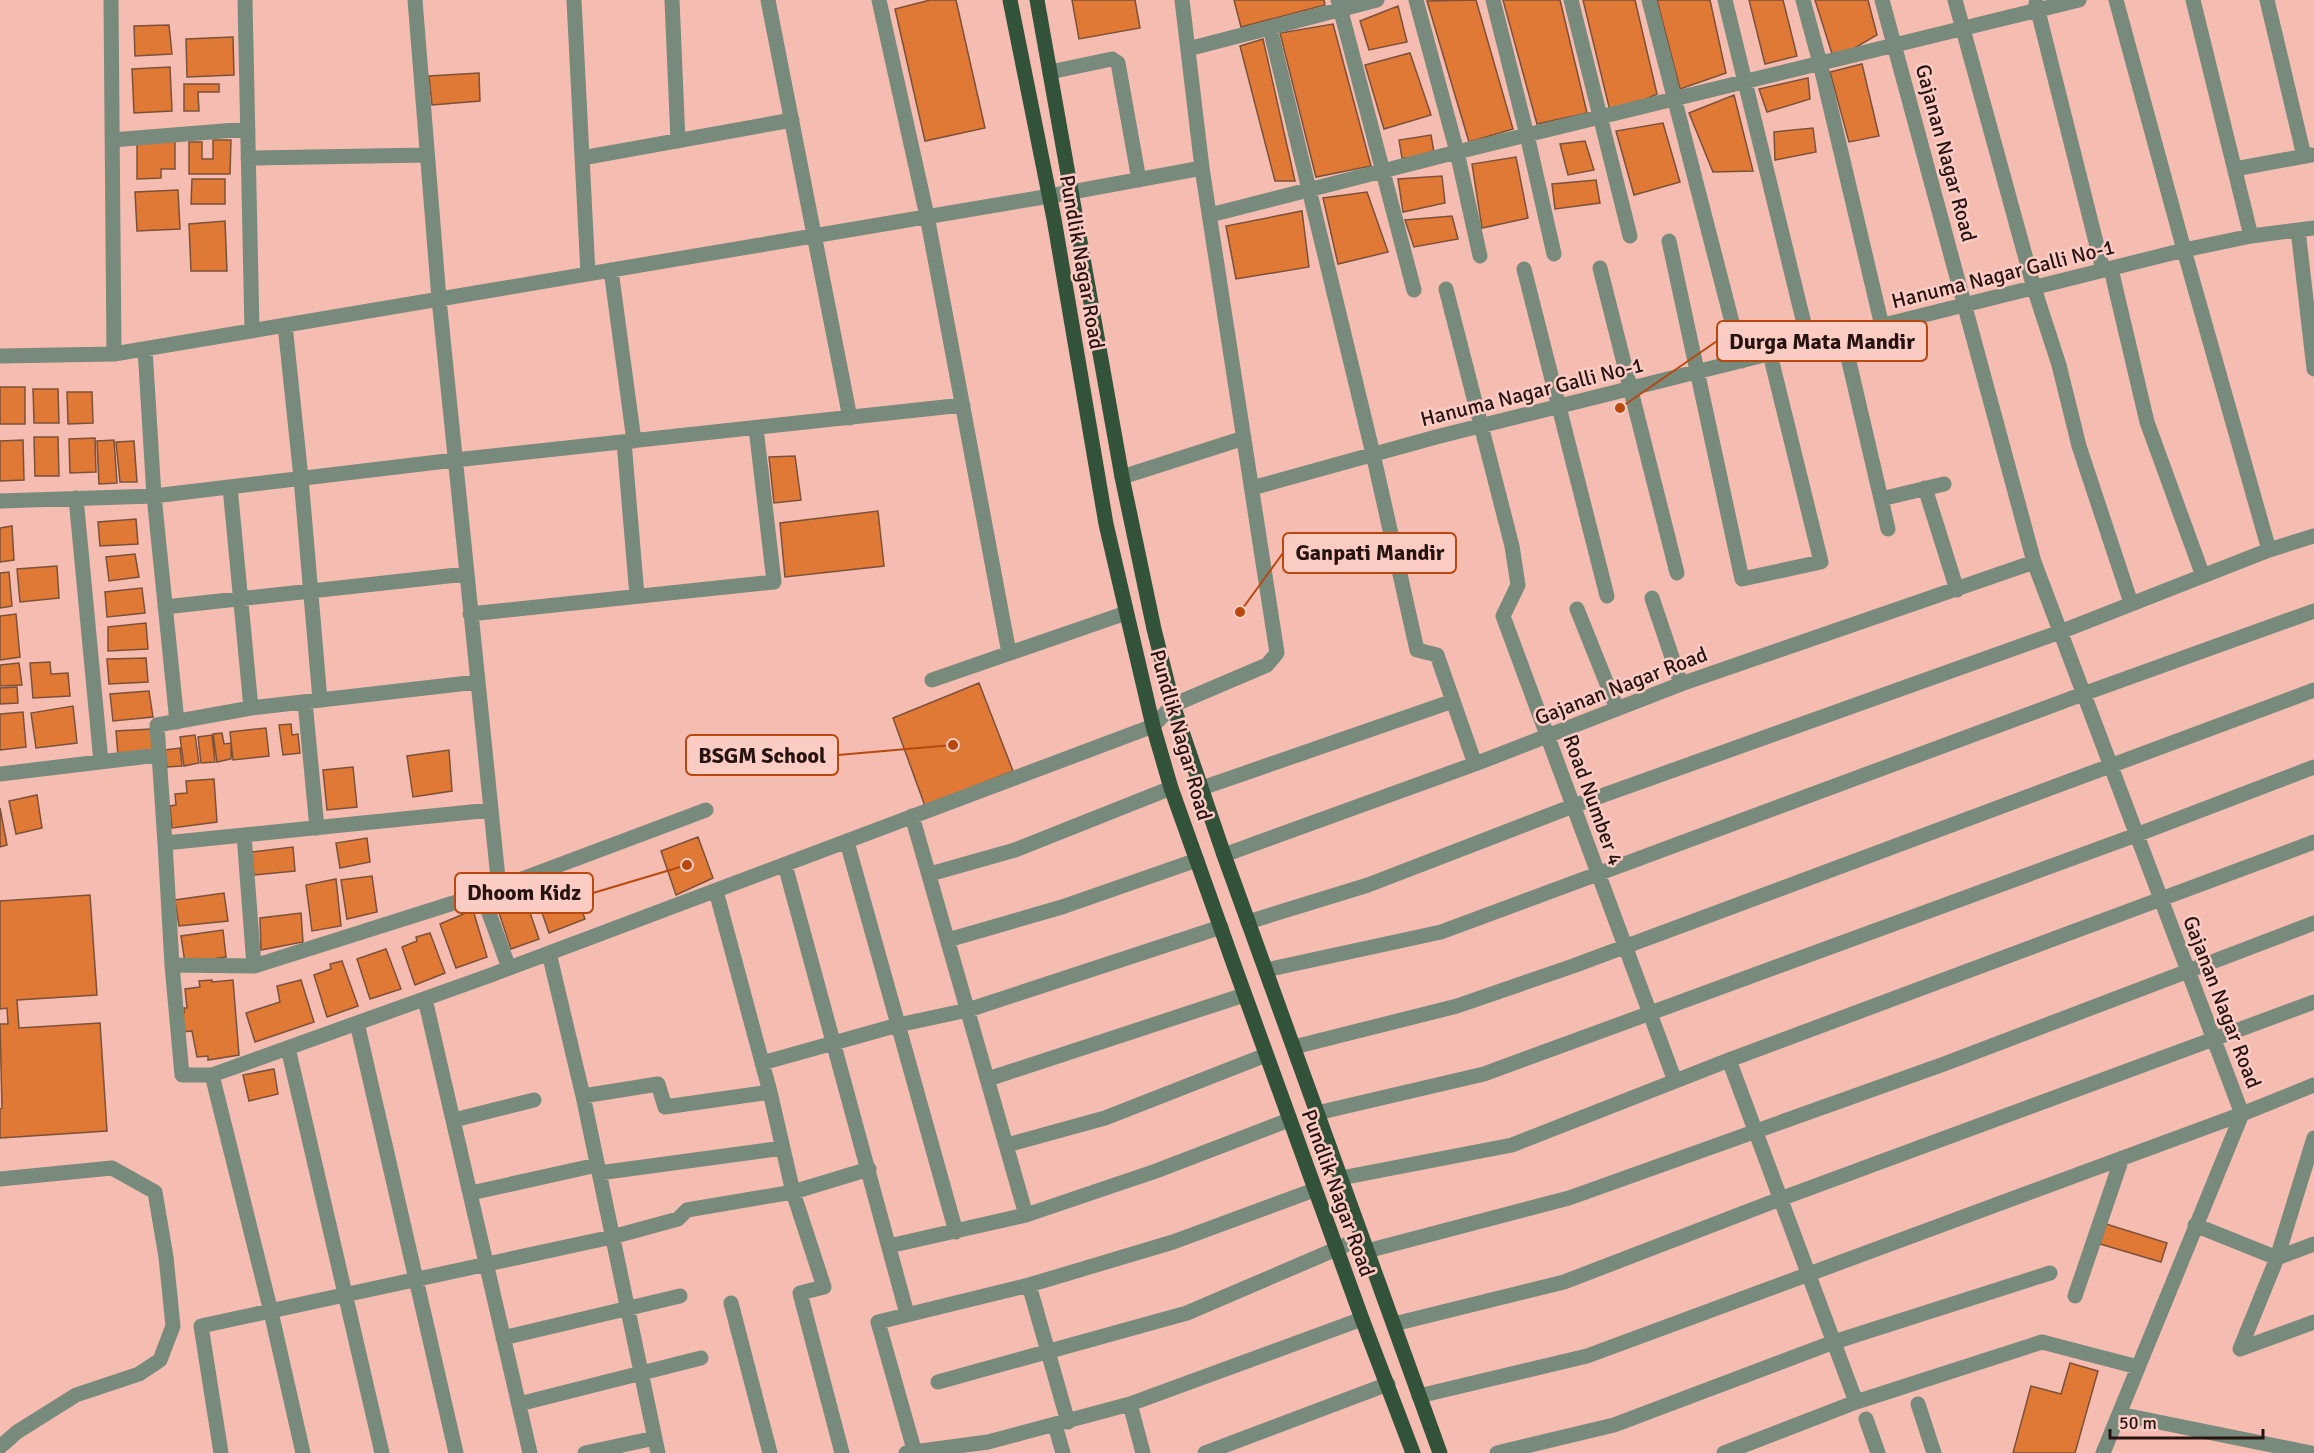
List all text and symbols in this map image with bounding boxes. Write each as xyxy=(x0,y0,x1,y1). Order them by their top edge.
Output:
street label: Gajanan Nagar Road xyxy=(1910,61,1982,245)
street label: Pundlik Nagar Road xyxy=(1054,173,1110,351)
street label: Hanuma Nagar Galli No-1 xyxy=(1889,234,2117,314)
callout: Durga Mata Mandir xyxy=(1717,321,1927,361)
text: Durga Mata Mandir xyxy=(1729,328,1915,355)
street label: Hanuma Nagar Galli No-1 xyxy=(1418,352,1646,432)
callout: Ganpati Mandir xyxy=(1283,533,1456,573)
text: Ganpati Mandir xyxy=(1295,539,1445,566)
street label: Gajanan Nagar Road xyxy=(1531,641,1711,731)
street label: Pundlik Nagar Road xyxy=(1144,647,1218,823)
street label: Road Number 4 xyxy=(1557,731,1629,869)
callout: BSGM School xyxy=(686,735,838,775)
text: BSGM School xyxy=(698,742,826,769)
callout: Dhoom Kidz xyxy=(455,873,593,913)
text: Dhoom Kidz xyxy=(467,879,581,906)
street label: Gajanan Nagar Road xyxy=(2177,912,2267,1092)
street label: Pundlik Nagar Road xyxy=(1296,1106,1380,1280)
scale bar xyxy=(2110,1402,2263,1440)
text: 50 m xyxy=(2119,1412,2157,1434)

